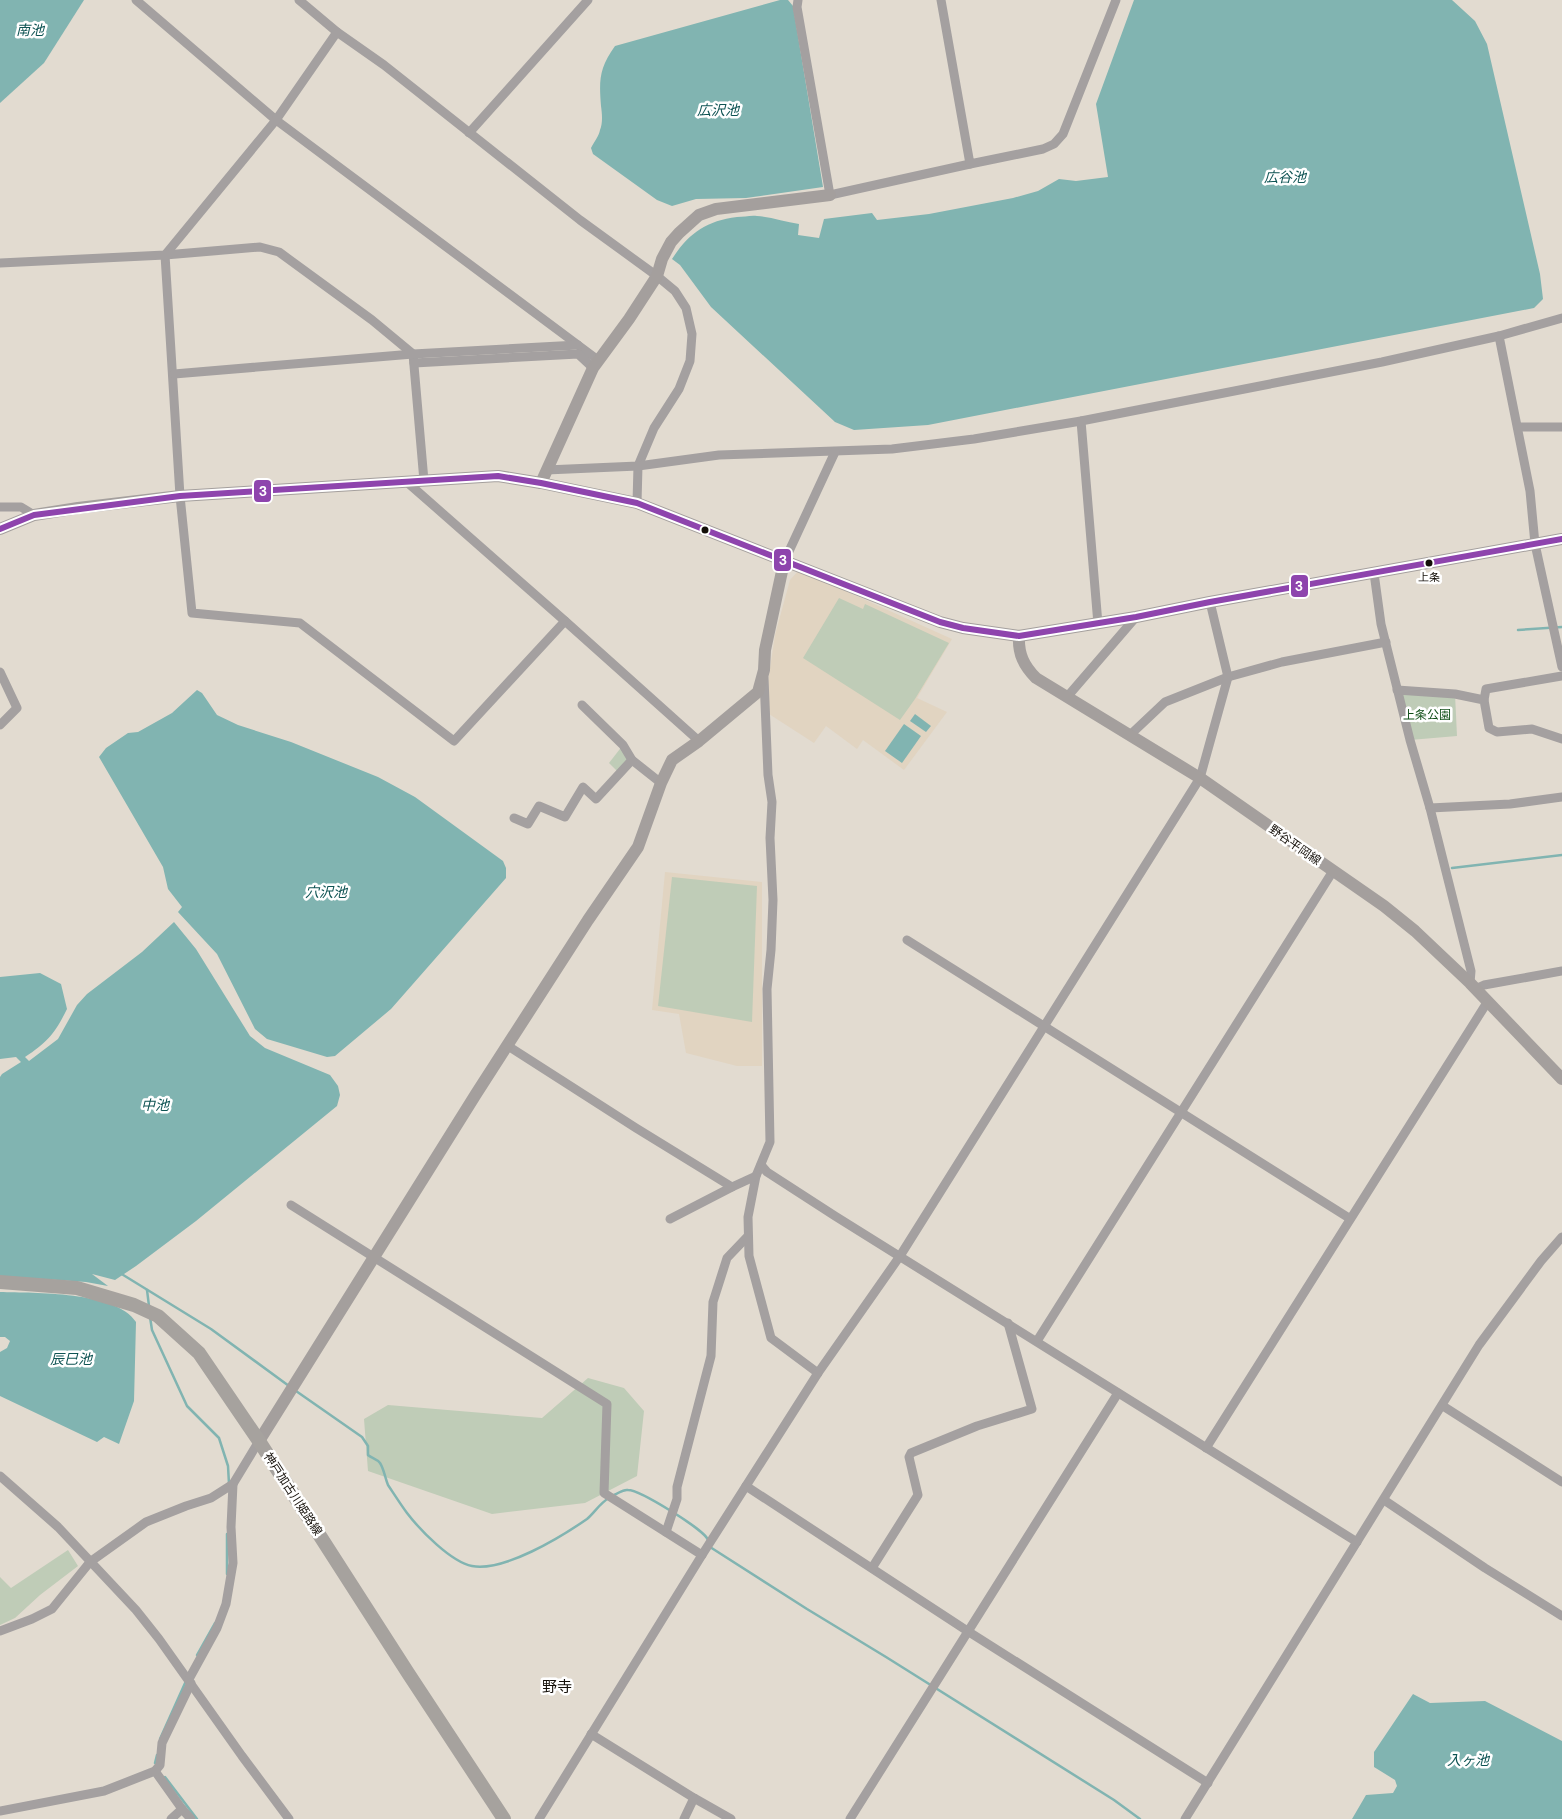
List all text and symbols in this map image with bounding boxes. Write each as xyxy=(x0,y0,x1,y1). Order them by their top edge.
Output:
water label: 南池 xyxy=(16,21,46,39)
water label: 広沢池 xyxy=(697,101,741,119)
water label: 広谷池 xyxy=(1264,168,1308,186)
line badge: 3 xyxy=(253,479,272,503)
text: 3 xyxy=(259,482,267,500)
unlabelled marker xyxy=(700,525,710,535)
line badge: 3 xyxy=(773,548,792,572)
text: 3 xyxy=(779,551,787,569)
marker: 上条 xyxy=(1424,558,1434,568)
place label: 上条 xyxy=(1418,570,1440,584)
line badge: 3 xyxy=(1290,574,1309,598)
text: 3 xyxy=(1295,577,1303,595)
park label: 上条公園 xyxy=(1403,707,1451,723)
street label: 野谷平岡線 xyxy=(1266,821,1324,869)
water label: 穴沢池 xyxy=(305,883,349,901)
water label: 中池 xyxy=(141,1096,171,1114)
water label: 辰巳池 xyxy=(50,1350,94,1368)
street label: 神戸加古川姫路線 xyxy=(260,1449,326,1539)
district label: 野寺 xyxy=(542,1677,572,1697)
water label: 入ヶ池 xyxy=(1447,1751,1491,1769)

